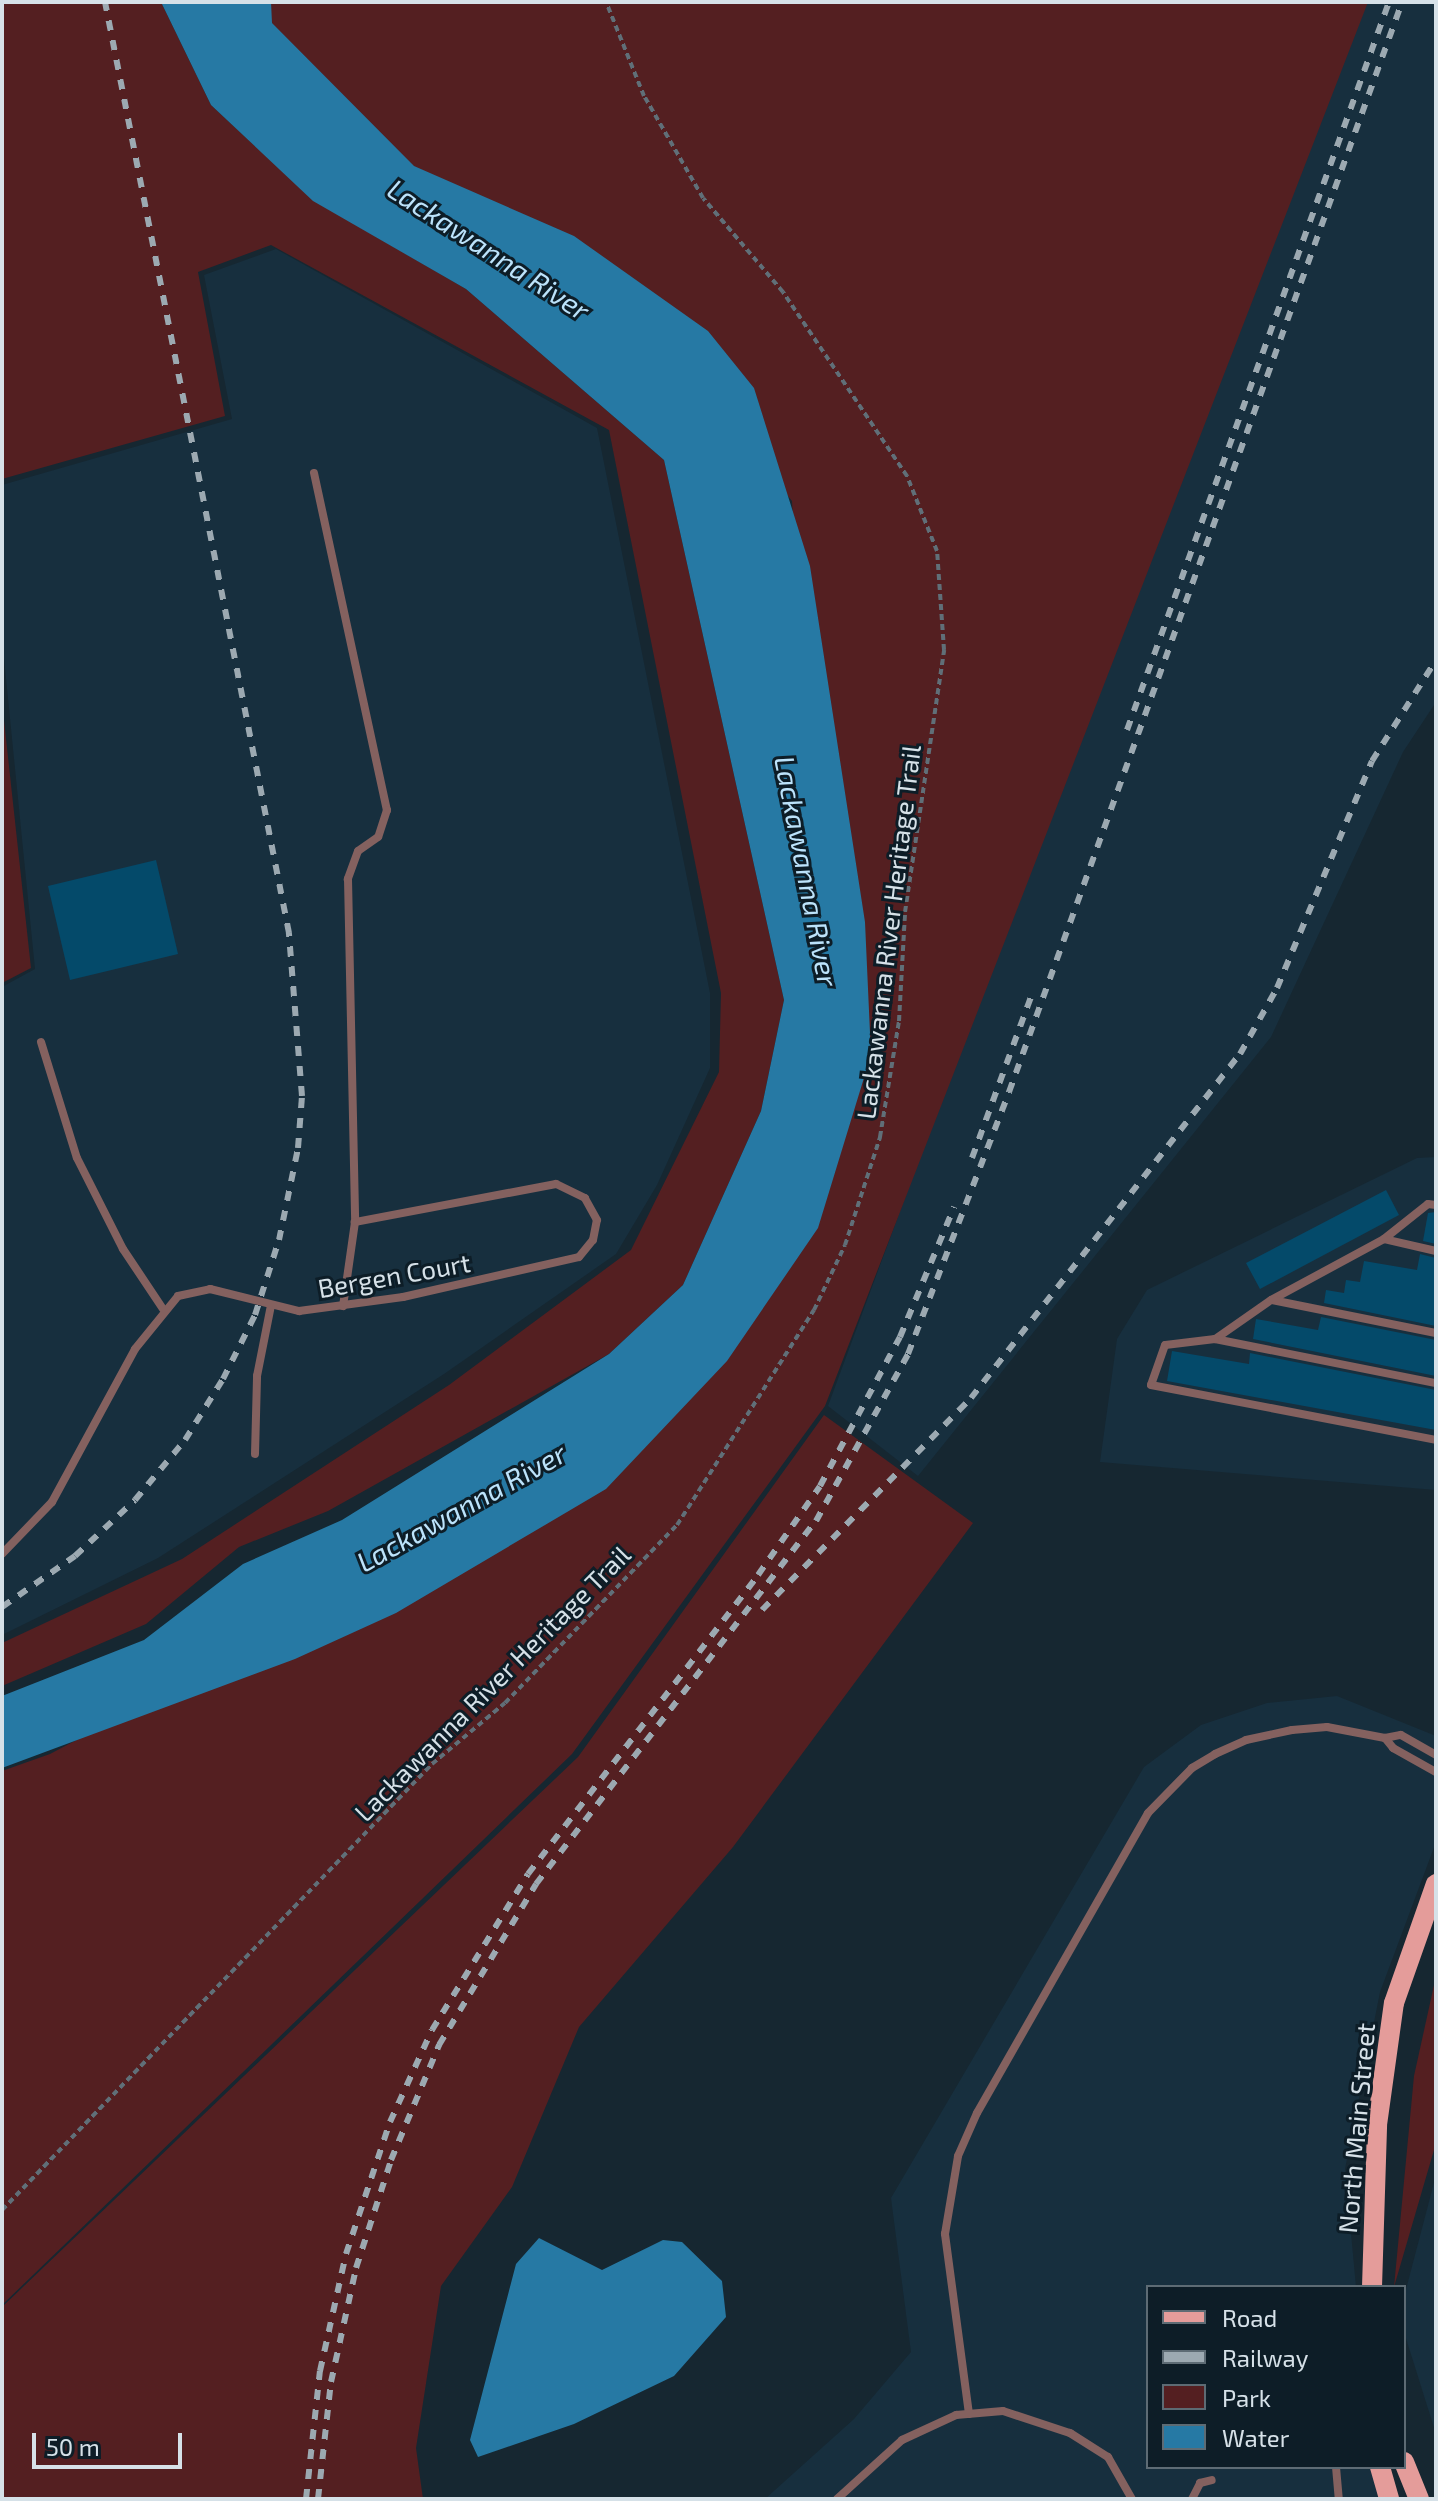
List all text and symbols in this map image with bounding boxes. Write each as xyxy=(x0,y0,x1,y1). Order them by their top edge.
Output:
water label: Lackawanna River xyxy=(382,171,596,327)
street label: Lackawanna River Heritage Trail xyxy=(849,742,927,1122)
water label: Lackawanna River xyxy=(768,753,846,989)
street label: Bergen Court xyxy=(315,1246,473,1304)
water label: Lackawanna River xyxy=(351,1436,571,1578)
street label: Lackawanna River Heritage Trail xyxy=(347,1538,637,1828)
street label: North Main Street xyxy=(1331,2022,1381,2234)
legend xyxy=(1146,2285,1406,2469)
text: Road xyxy=(1222,2303,1277,2332)
text: Railway xyxy=(1222,2343,1308,2372)
text: Park xyxy=(1222,2383,1271,2412)
scale bar xyxy=(36,2417,186,2467)
text: Water xyxy=(1222,2423,1289,2452)
text: 50 m xyxy=(46,2432,100,2461)

